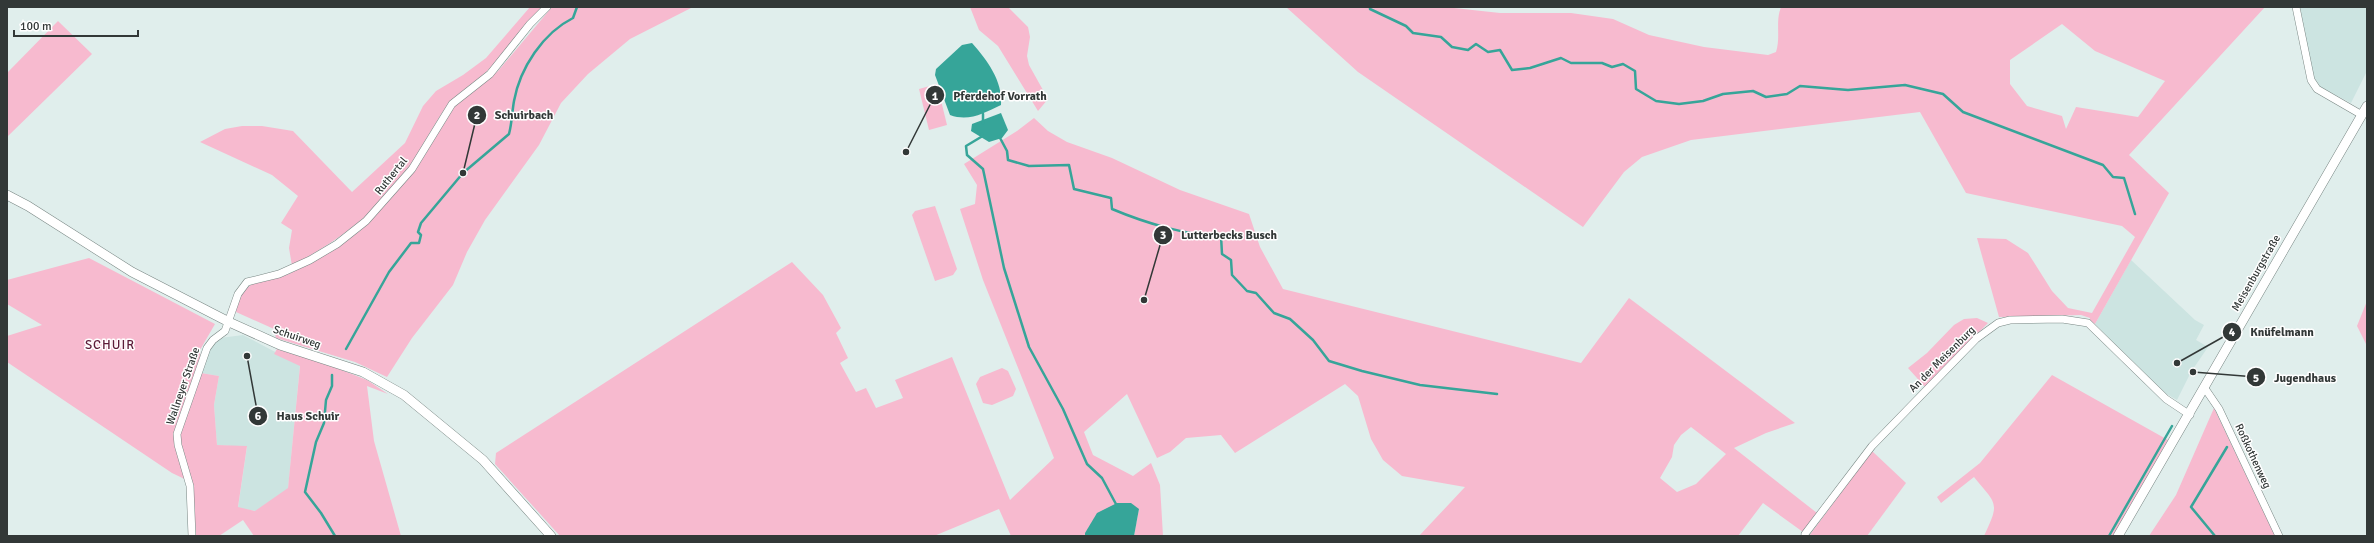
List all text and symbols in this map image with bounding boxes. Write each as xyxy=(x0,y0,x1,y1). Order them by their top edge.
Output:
scale bar xyxy=(14,12,138,38)
text: 100 m xyxy=(20,19,52,34)
callout: Pferdehof Vorrath xyxy=(925,83,1055,107)
text: 1 xyxy=(932,89,939,104)
text: Pferdehof Vorrath xyxy=(953,89,1047,104)
callout: Schuirbach xyxy=(467,103,561,127)
text: 2 xyxy=(474,108,480,123)
text: Schuirbach xyxy=(495,108,554,123)
street label: Ruthertal xyxy=(372,155,410,197)
callout: Lutterbecks Busch xyxy=(1153,223,1286,247)
text: 3 xyxy=(1160,228,1166,243)
text: Lutterbecks Busch xyxy=(1181,228,1278,243)
street label: Meisenburgstraße xyxy=(2229,233,2283,313)
callout: Knüfelmann xyxy=(2222,320,2321,344)
street label: Schuirweg xyxy=(271,323,323,351)
street label: An der Meisenburg xyxy=(1906,323,1978,395)
text: 4 xyxy=(2229,325,2236,340)
text: Knüfelmann xyxy=(2250,325,2314,340)
district label: SCHUIR xyxy=(85,337,135,353)
street label: Wallneyer Straße xyxy=(164,346,202,426)
callout: Jugendhaus xyxy=(2246,365,2344,389)
text: 5 xyxy=(2253,371,2259,386)
text: Jugendhaus xyxy=(2274,371,2337,386)
callout: Haus Schuir xyxy=(248,404,347,428)
text: 6 xyxy=(255,409,262,424)
text: Haus Schuir xyxy=(277,409,340,424)
street label: Roßkothenweg xyxy=(2232,421,2274,491)

